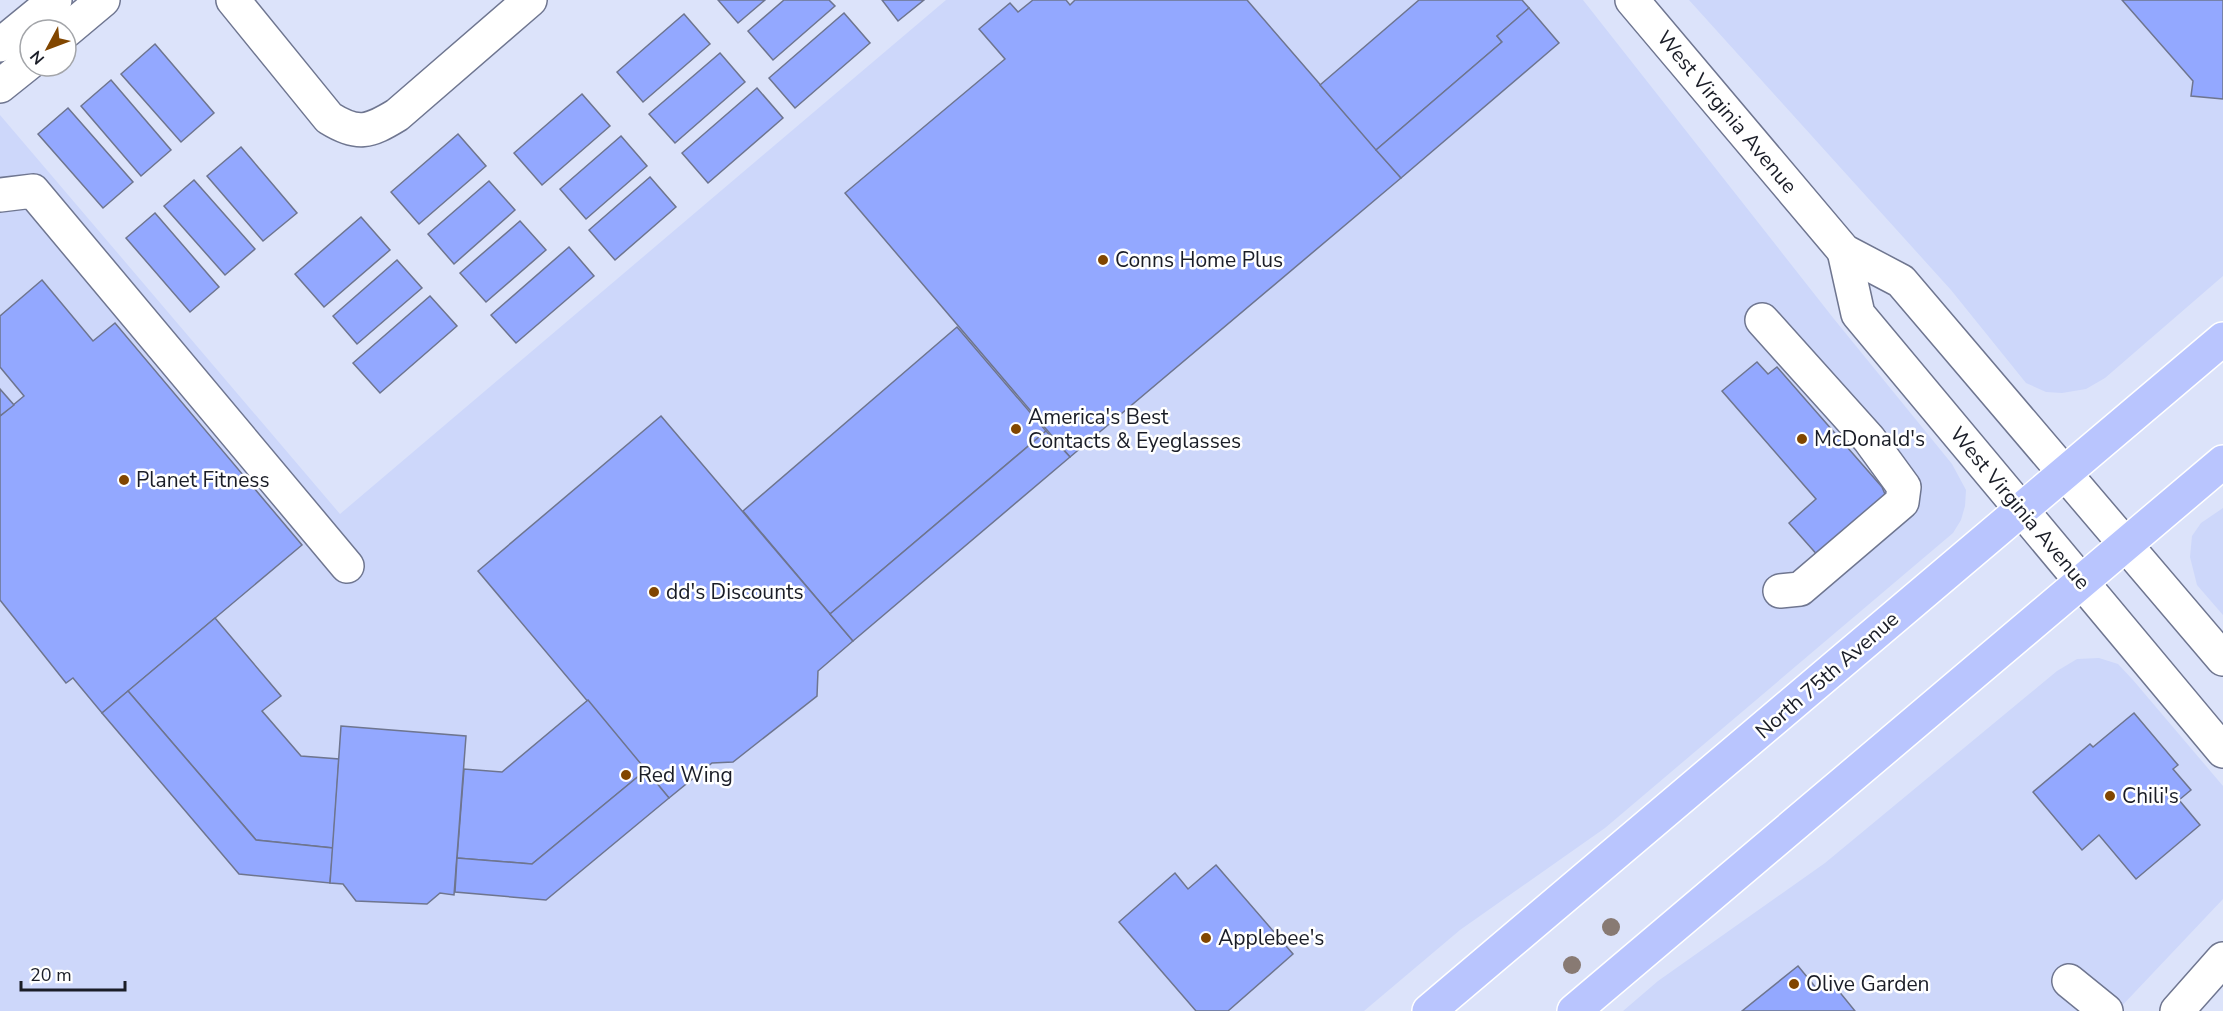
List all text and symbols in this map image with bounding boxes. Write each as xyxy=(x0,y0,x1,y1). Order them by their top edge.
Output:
north arrow xyxy=(18,18,78,78)
street label: West Virginia Avenue xyxy=(1651,25,1803,199)
text: N xyxy=(25,45,50,69)
place label: Conns Home Plus xyxy=(1115,246,1283,274)
marker: Conns Home Plus xyxy=(1096,253,1110,267)
place label: America's Best Contacts & Eyeglasses xyxy=(1028,403,1241,455)
street label: West Virginia Avenue xyxy=(1944,421,2096,595)
marker: America's Best Contacts & Eyeglasses xyxy=(1009,422,1023,436)
place label: McDonald's xyxy=(1814,425,1925,453)
marker: McDonald's xyxy=(1795,432,1809,446)
place label: Planet Fitness xyxy=(136,466,270,494)
marker: Planet Fitness xyxy=(117,473,131,487)
place label: dd's Discounts xyxy=(666,578,804,606)
marker: dd's Discounts xyxy=(647,585,661,599)
street label: North 75th Avenue xyxy=(1749,605,1905,745)
place label: Red Wing xyxy=(638,761,733,789)
marker: Red Wing xyxy=(619,768,633,782)
place label: Chili's xyxy=(2122,782,2179,810)
marker: Chili's xyxy=(2103,789,2117,803)
place label: Applebee's xyxy=(1218,924,1324,952)
marker: Applebee's xyxy=(1199,931,1213,945)
scale bar xyxy=(21,954,124,992)
text: 20 m xyxy=(30,963,72,987)
place label: Olive Garden xyxy=(1806,970,1930,998)
marker: Olive Garden xyxy=(1787,977,1801,991)

